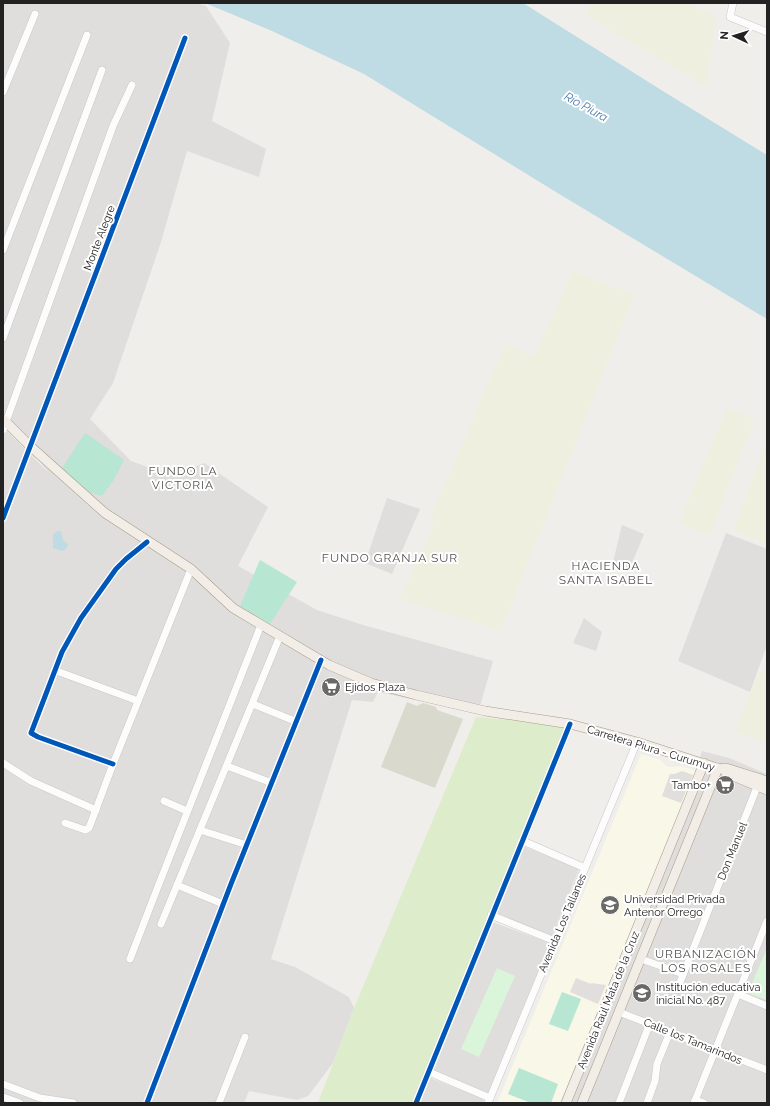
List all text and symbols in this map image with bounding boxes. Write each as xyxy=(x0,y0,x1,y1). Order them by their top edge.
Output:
north arrow xyxy=(714,16,754,56)
text: N xyxy=(718,31,731,40)
water label: Río Piura xyxy=(562,89,610,125)
street label: Monte Alegre xyxy=(81,203,118,273)
district label: FUNDO LA VICTORIA xyxy=(148,464,218,492)
district label: FUNDO GRANJA SUR xyxy=(322,551,458,565)
district label: HACIENDA SANTA ISABEL xyxy=(559,559,653,587)
supermarket icon: Ejidos Plaza xyxy=(320,676,342,698)
place label: Ejidos Plaza xyxy=(345,681,405,694)
street label: Carretera Piura - Curumuy xyxy=(585,723,716,774)
supermarket icon: Tambo+ xyxy=(714,774,736,796)
place label: Tambo+ xyxy=(671,779,711,792)
street label: Don Manuel xyxy=(715,820,750,882)
street label: Avenida Los Tallanes xyxy=(536,872,589,975)
place label: Universidad Privada Antenor Orrego xyxy=(624,893,725,919)
school or university icon: Universidad Privada Antenor Orrego xyxy=(599,894,621,916)
street label: Avenida Raúl Mata de la Cruz xyxy=(575,929,642,1071)
district label: URBANIZACIÓN LOS ROSALES xyxy=(655,947,757,975)
place label: Institución educativa inicial No. 487 xyxy=(656,981,761,1007)
school or university icon: Institución educativa inicial No. 487 xyxy=(631,982,653,1004)
street label: Calle los Tamarindos xyxy=(642,1016,744,1067)

